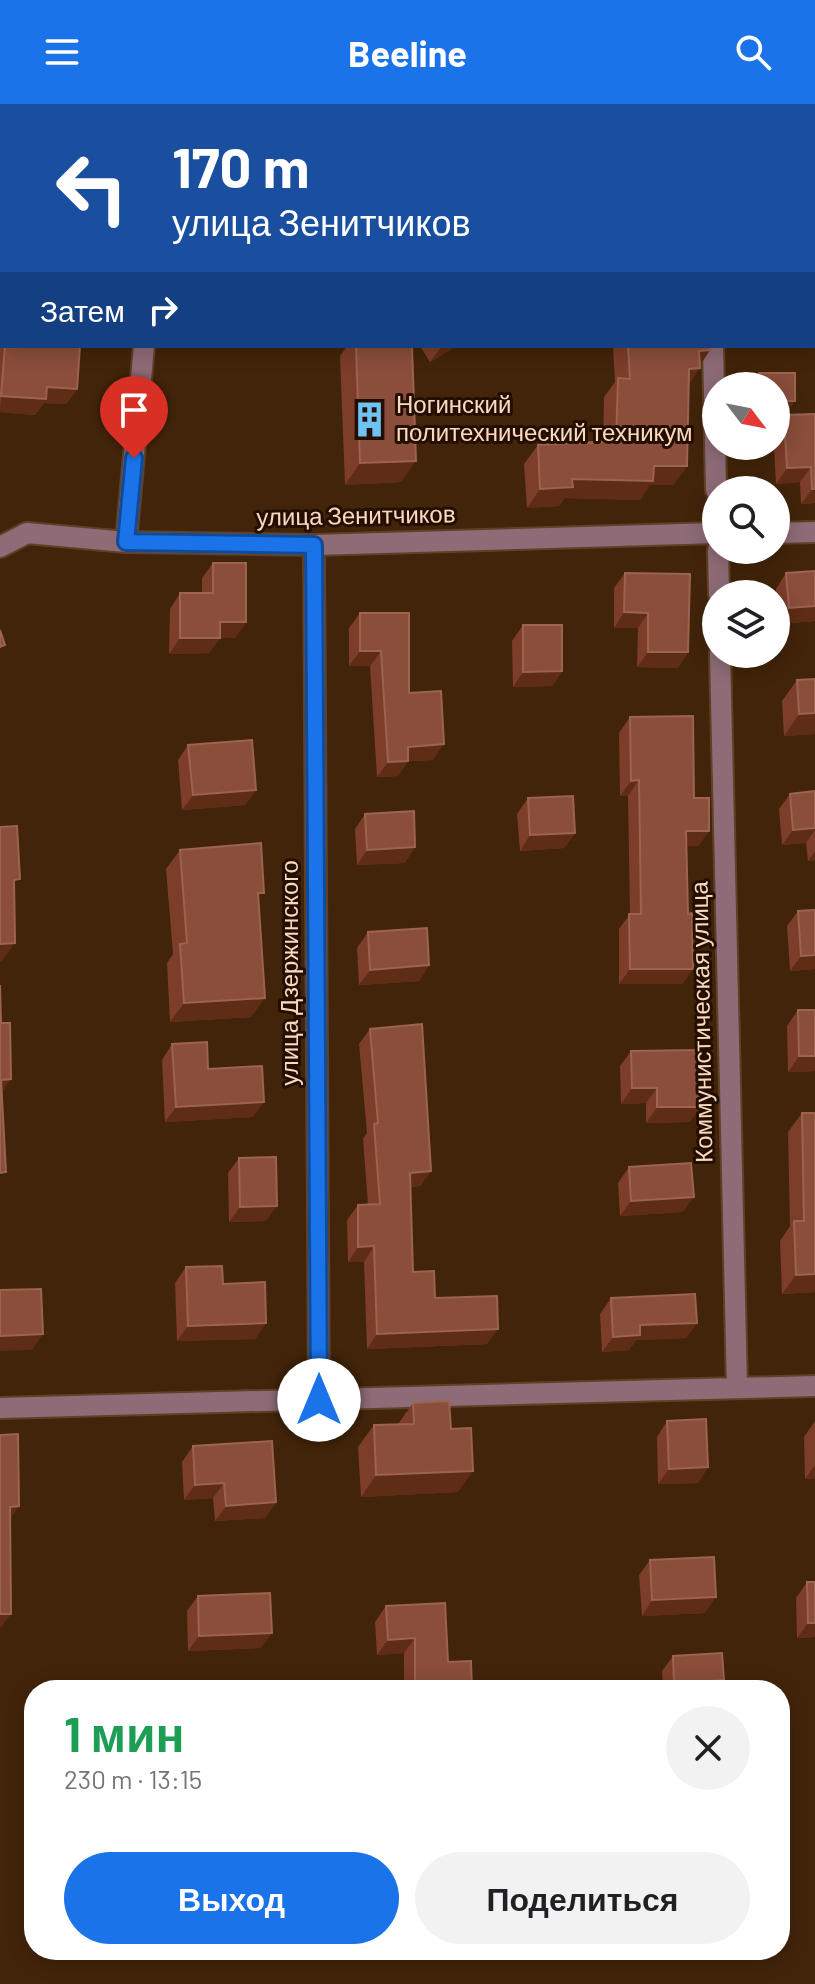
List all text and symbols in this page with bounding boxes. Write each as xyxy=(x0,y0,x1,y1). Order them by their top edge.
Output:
icon: menu xyxy=(40,30,84,74)
icon: search xyxy=(731,30,775,74)
text: Beeline xyxy=(348,31,467,74)
text: 170 m xyxy=(172,132,309,199)
icon: left xyxy=(40,136,144,240)
text: улица Зенитчиков xyxy=(172,200,471,243)
icon: right xyxy=(141,288,185,332)
text: Затем xyxy=(40,292,125,328)
north arrow xyxy=(702,372,790,460)
map controls xyxy=(702,372,790,668)
pin xyxy=(100,376,168,458)
icon: arrive xyxy=(112,388,156,432)
place label: Ногинский политехнический техникум xyxy=(396,389,693,446)
building icon: Ногинский политехнический техникум xyxy=(351,400,389,438)
button: search xyxy=(702,476,790,564)
street label: улица Зенитчиков xyxy=(256,498,456,531)
button: layers xyxy=(702,580,790,668)
street label: улица Дзержинского xyxy=(274,860,303,1086)
street label: Коммунистическая улица xyxy=(684,880,717,1163)
position arrow xyxy=(277,1358,361,1442)
text: 1 мин xyxy=(64,1704,185,1762)
button: close xyxy=(666,1706,750,1790)
text: 230 m · 13:15 xyxy=(64,1763,202,1794)
button: Выход xyxy=(64,1852,399,1944)
button: Поделиться xyxy=(415,1852,750,1944)

